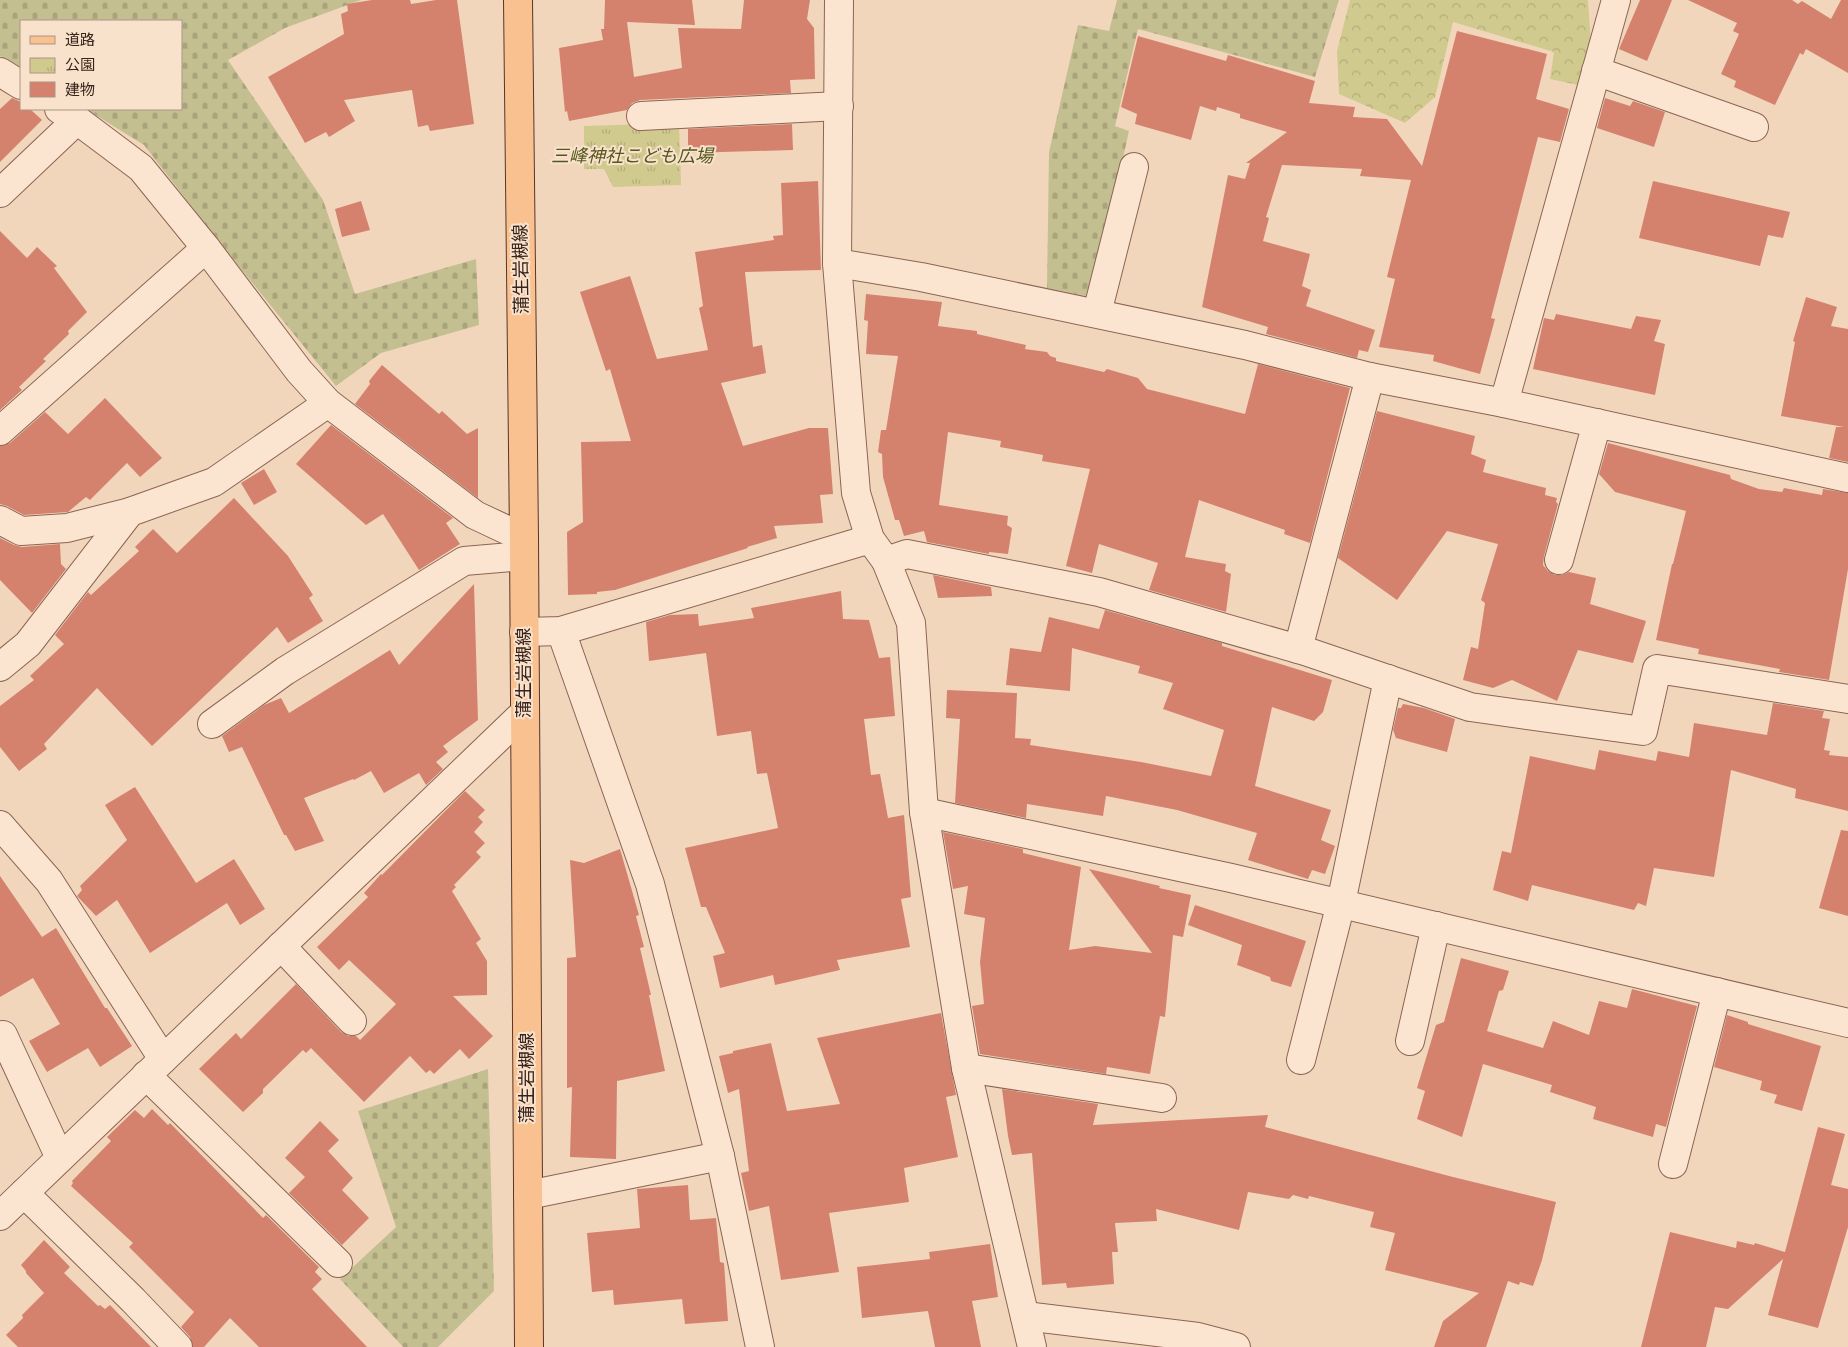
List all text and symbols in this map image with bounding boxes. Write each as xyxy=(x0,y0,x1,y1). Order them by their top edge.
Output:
legend xyxy=(20,20,182,110)
text: 道路 xyxy=(65,29,95,50)
text: 公園 xyxy=(65,54,95,75)
text: 建物 xyxy=(65,79,95,100)
park label: 三峰神社こども広場 xyxy=(551,143,715,168)
street label: 蒲生岩槻線 xyxy=(507,224,534,314)
street label: 蒲生岩槻線 xyxy=(511,628,536,718)
street label: 蒲生岩槻線 xyxy=(514,1033,539,1123)

